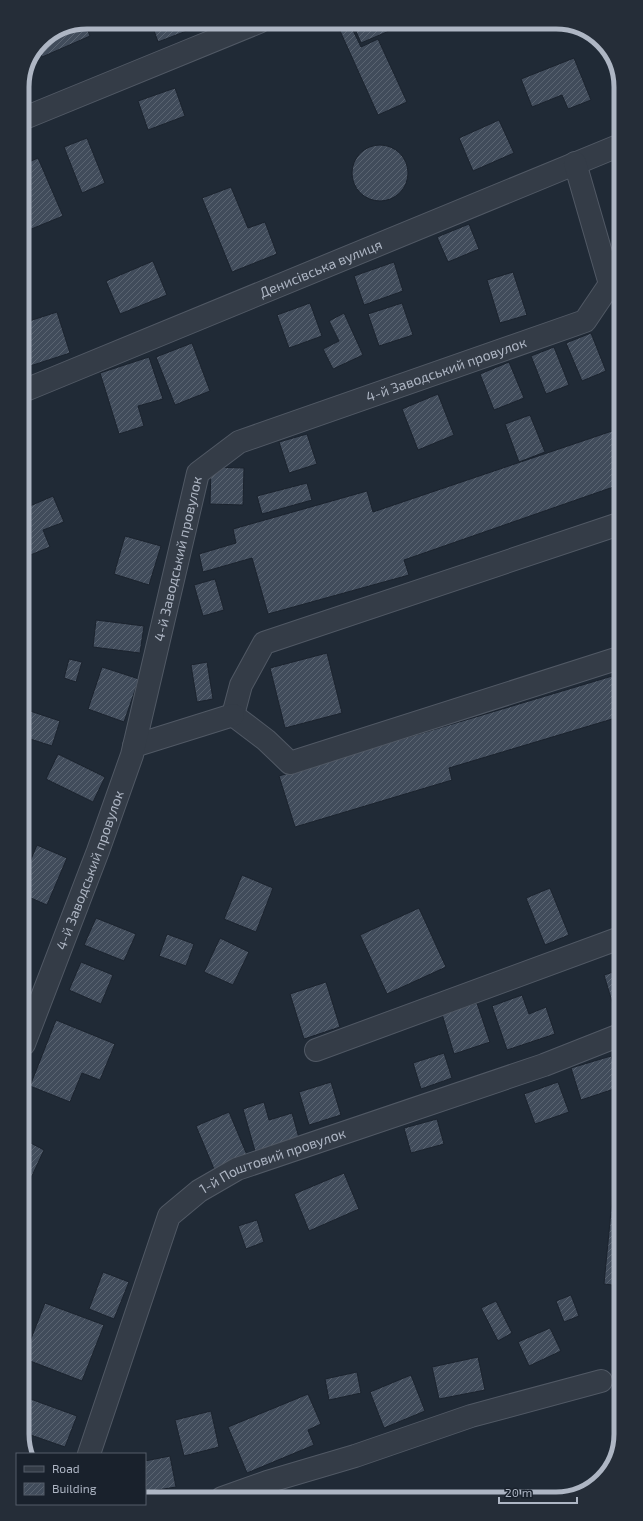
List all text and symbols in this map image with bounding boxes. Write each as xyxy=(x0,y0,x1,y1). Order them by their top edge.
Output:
street label: Денисівська вулиця xyxy=(257,235,384,301)
street label: 4-й Заводський провулок xyxy=(363,333,529,405)
street label: 4-й Заводський провулок xyxy=(150,474,205,643)
street label: 4-й Заводський провулок xyxy=(52,787,127,952)
street label: 1-й Поштовий провулок xyxy=(196,1124,348,1197)
legend xyxy=(16,1453,146,1505)
text: Road xyxy=(52,1461,80,1475)
scale bar xyxy=(499,1479,577,1505)
text: Building xyxy=(52,1481,97,1495)
text: 20 m xyxy=(505,1485,532,1499)

